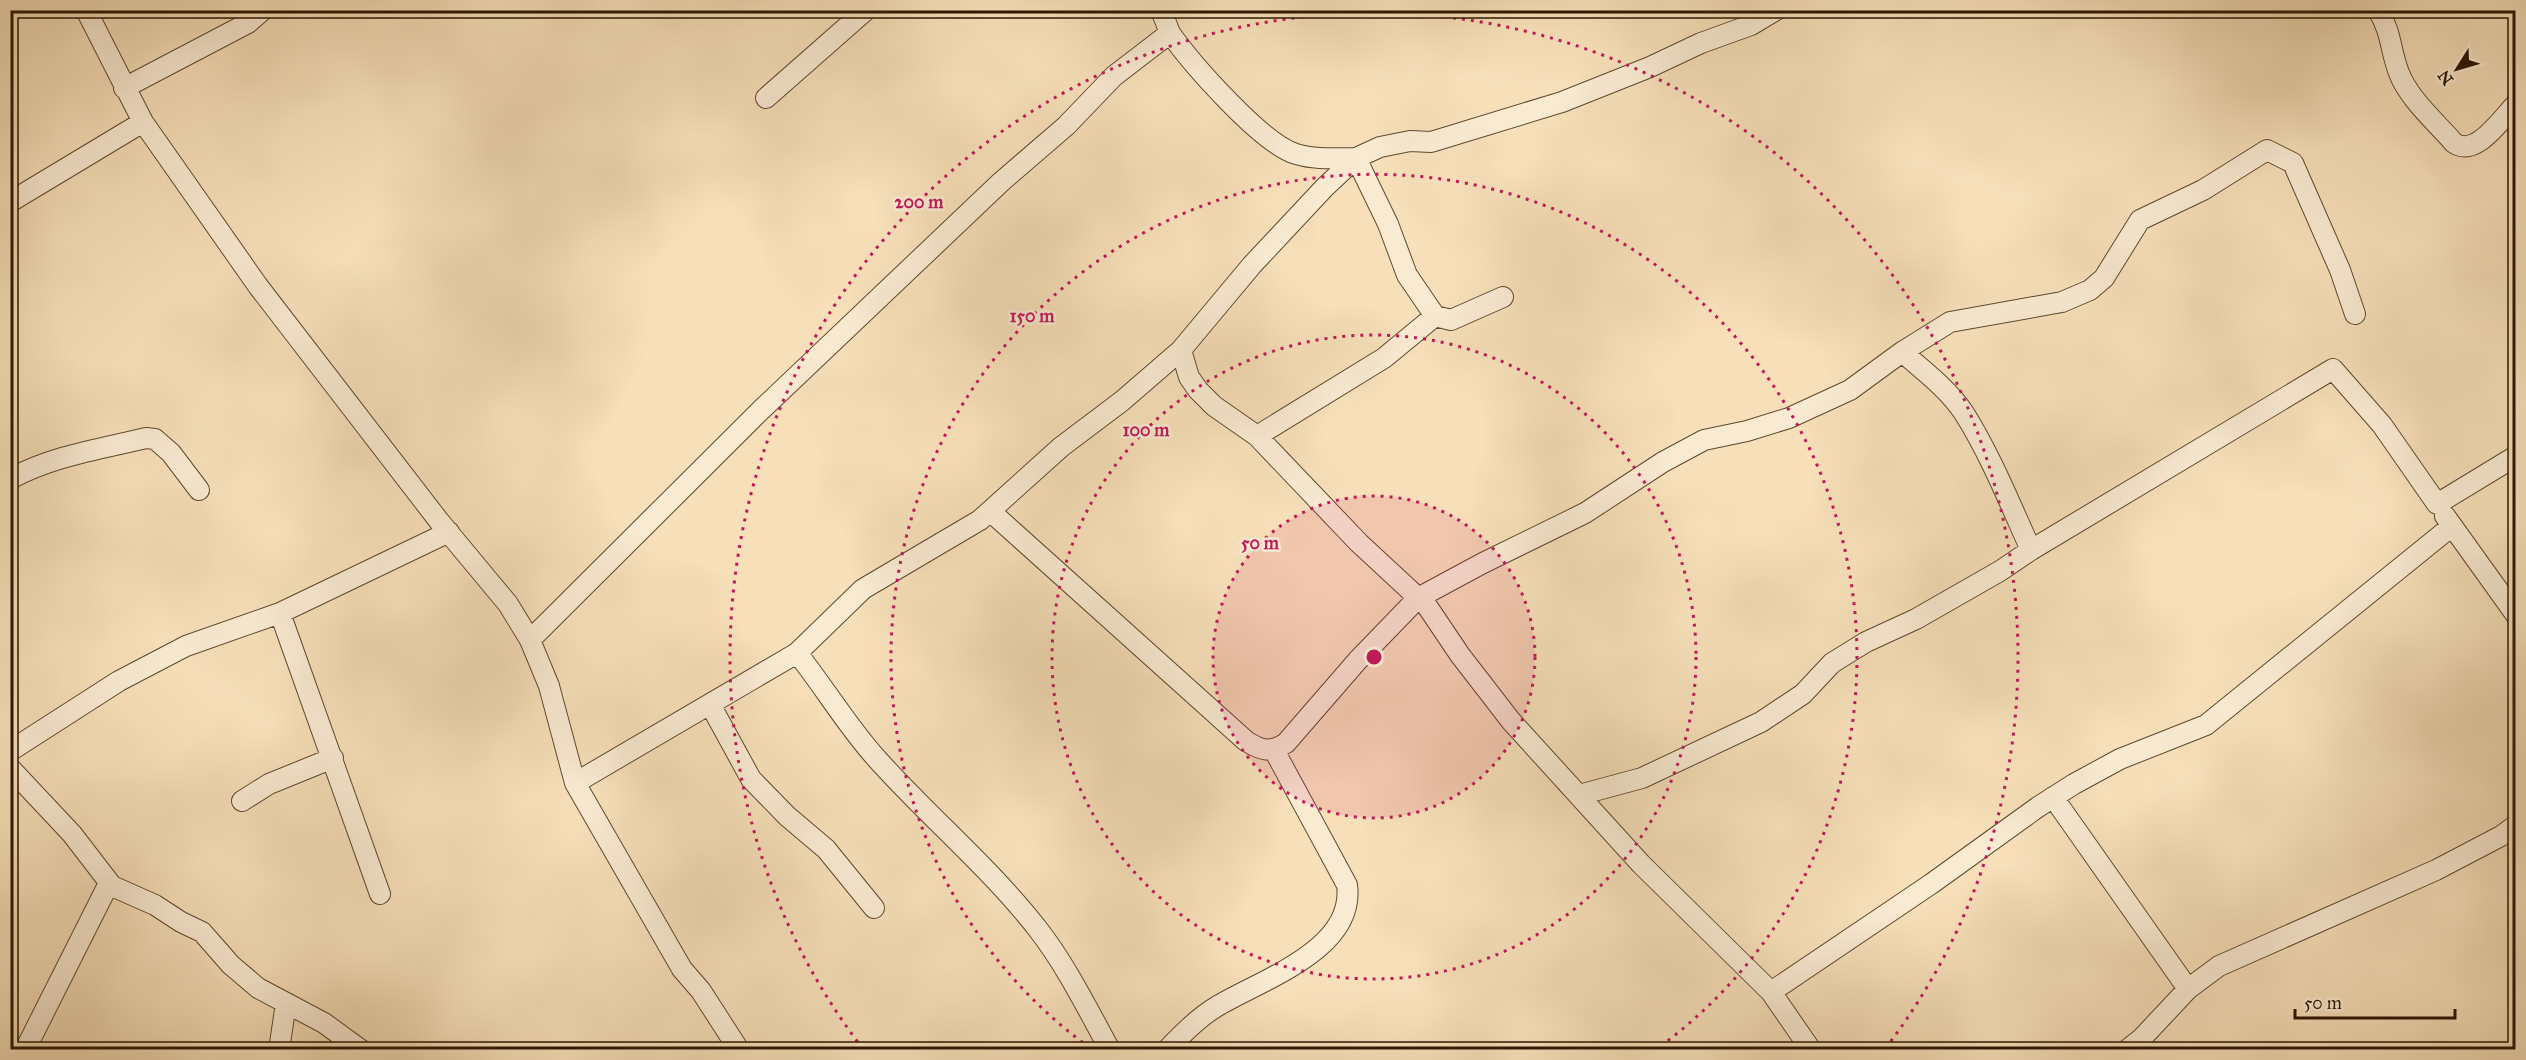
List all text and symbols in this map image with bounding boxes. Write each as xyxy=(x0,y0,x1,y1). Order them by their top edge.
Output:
north arrow xyxy=(2427,39,2487,99)
text: N xyxy=(2433,66,2457,89)
text: 200 m xyxy=(895,191,944,213)
text: 150 m xyxy=(1010,305,1055,327)
text: 100 m xyxy=(1123,419,1170,441)
text: 50 m xyxy=(1241,532,1280,554)
centre of rings xyxy=(1364,647,1384,667)
scale bar xyxy=(2295,982,2456,1020)
text: 50 m xyxy=(2304,992,2342,1014)

